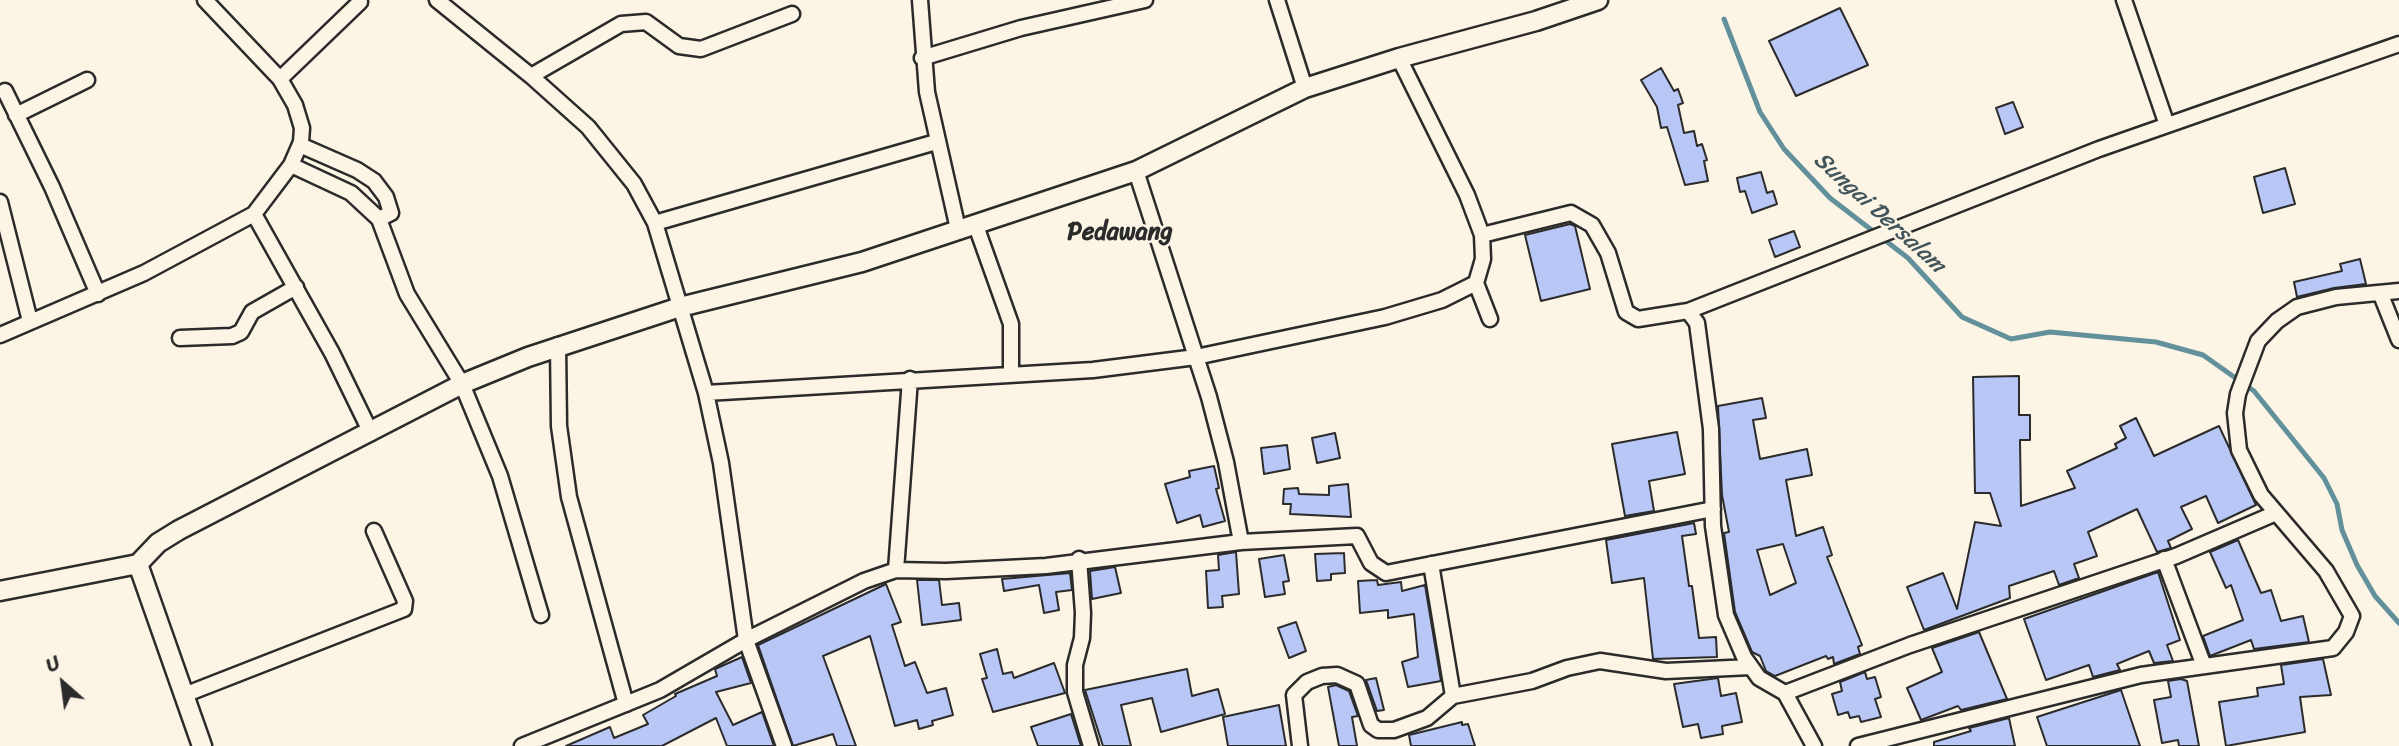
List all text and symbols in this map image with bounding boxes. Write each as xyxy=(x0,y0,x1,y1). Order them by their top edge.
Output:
water label: Sungai Dersalam xyxy=(1808,147,1950,279)
district label: Pedawang xyxy=(1067,219,1173,247)
text: U xyxy=(40,646,66,682)
north arrow xyxy=(28,648,98,718)

